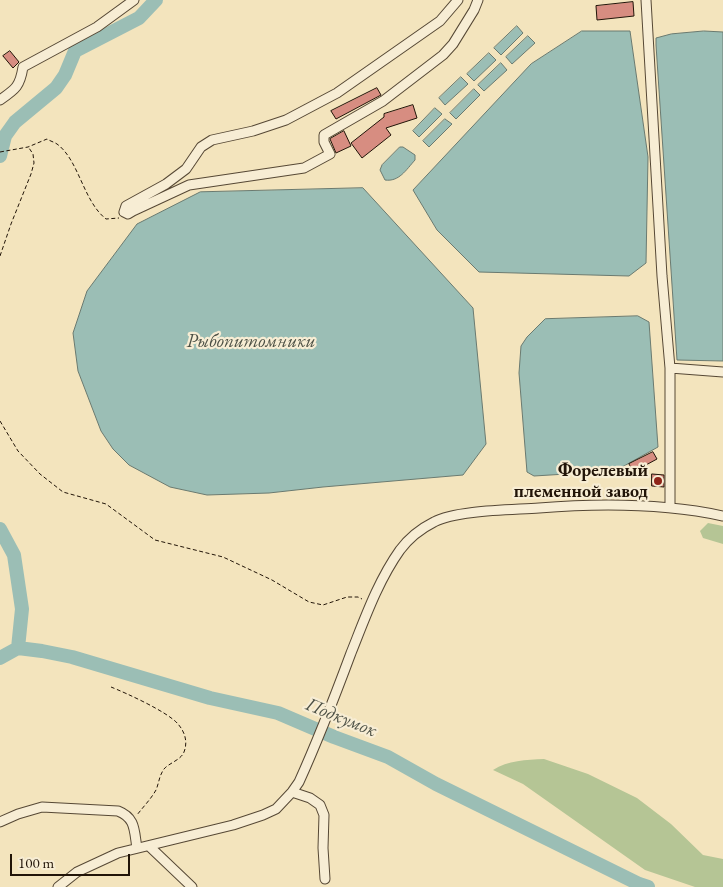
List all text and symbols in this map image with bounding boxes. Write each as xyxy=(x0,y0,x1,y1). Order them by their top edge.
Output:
water label: Рыбопитомники xyxy=(186,331,316,353)
place label: Форелевый племенной завод xyxy=(514,460,648,502)
marker: Форелевый племенной завод xyxy=(652,475,664,487)
water label: Подкумок xyxy=(302,693,380,743)
scale bar xyxy=(12,844,132,876)
text: 100 m xyxy=(18,853,54,872)

